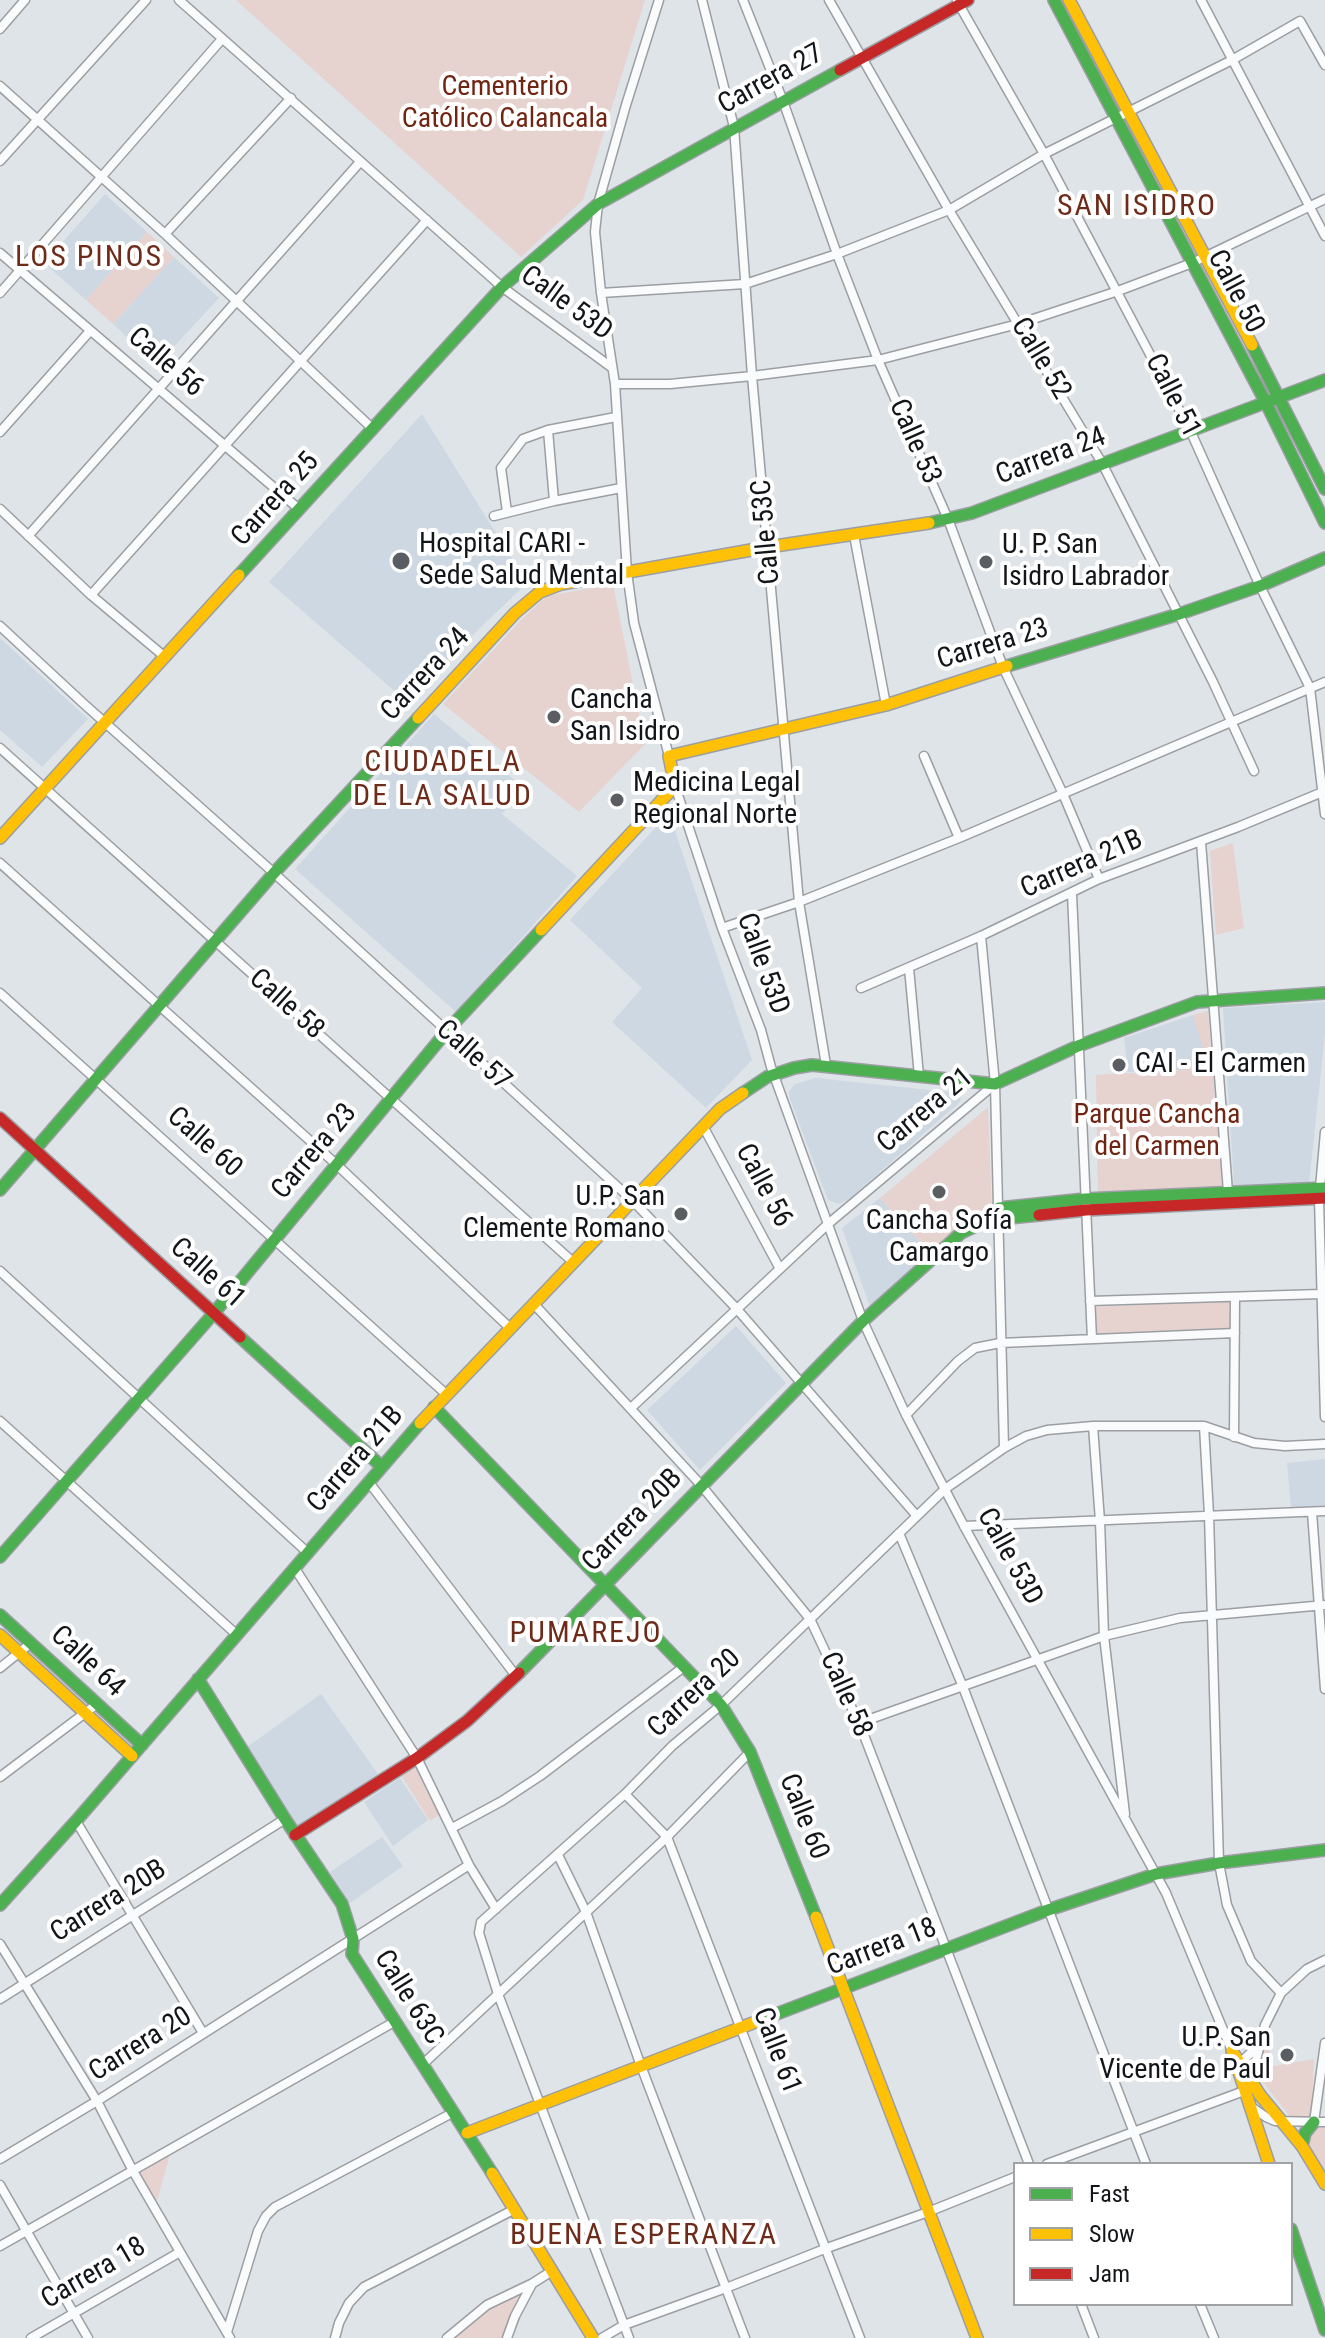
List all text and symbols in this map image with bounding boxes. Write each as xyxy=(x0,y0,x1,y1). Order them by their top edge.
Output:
street label: Carrera 27 xyxy=(713,38,829,122)
park label: Cementerio Católico Calancala xyxy=(402,71,608,137)
district label: SAN ISIDRO xyxy=(1057,189,1217,225)
district label: LOS PINOS xyxy=(15,240,163,276)
street label: Calle 50 xyxy=(1199,245,1271,339)
street label: Calle 53D xyxy=(514,259,618,349)
street label: Calle 52 xyxy=(1003,312,1077,406)
street label: Calle 56 xyxy=(120,321,210,405)
street label: Calle 51 xyxy=(1137,349,1207,443)
street label: Calle 53 xyxy=(880,394,948,490)
street label: Carrera 24 xyxy=(991,421,1111,493)
street label: Carrera 25 xyxy=(225,446,327,554)
street label: Calle 53C xyxy=(746,478,788,586)
place label: Hospital CARI - Sede Salud Mental xyxy=(419,528,624,594)
place label: U. P. San Isidro Labrador xyxy=(1002,529,1169,595)
marker: Hospital CARI - Sede Salud Mental xyxy=(390,550,412,572)
marker: U. P. San Isidro Labrador xyxy=(977,553,995,571)
street label: Carrera 23 xyxy=(933,612,1053,678)
street label: Carrera 24 xyxy=(375,622,477,728)
place label: Cancha San Isidro xyxy=(570,684,680,750)
marker: Cancha San Isidro xyxy=(545,708,563,726)
district label: CIUDADELA DE LA SALUD xyxy=(353,745,533,816)
place label: Medicina Legal Regional Norte xyxy=(633,767,800,833)
marker: Medicina Legal Regional Norte xyxy=(608,791,626,809)
street label: Carrera 21B xyxy=(1016,823,1148,907)
street label: Calle 53D xyxy=(728,909,796,1019)
street label: Calle 58 xyxy=(242,963,330,1047)
street label: Calle 57 xyxy=(429,1014,517,1098)
place label: CAI - El Carmen xyxy=(1135,1048,1306,1082)
marker: CAI - El Carmen xyxy=(1110,1056,1128,1074)
street label: Carrera 21 xyxy=(871,1061,981,1161)
street label: Carrera 23 xyxy=(265,1097,365,1207)
park label: Parque Cancha del Carmen xyxy=(1074,1099,1240,1165)
street label: Calle 60 xyxy=(160,1101,248,1185)
street label: Calle 56 xyxy=(727,1139,799,1233)
place label: U.P. San Clemente Romano xyxy=(463,1181,665,1247)
marker: Cancha Sofía Camargo xyxy=(930,1183,948,1201)
marker: U.P. San Clemente Romano xyxy=(672,1205,690,1223)
place label: Cancha Sofía Camargo xyxy=(866,1205,1012,1271)
street label: Calle 61 xyxy=(163,1232,251,1316)
street label: Carrera 21B xyxy=(301,1400,411,1520)
street label: Carrera 20B xyxy=(576,1463,690,1579)
street label: Calle 53D xyxy=(969,1503,1049,1611)
district label: PUMAREJO xyxy=(509,1616,663,1652)
street label: Calle 64 xyxy=(43,1619,131,1705)
street label: Carrera 20 xyxy=(642,1643,748,1745)
street label: Calle 58 xyxy=(811,1647,879,1743)
street label: Calle 60 xyxy=(771,1769,835,1865)
street label: Carrera 20B xyxy=(45,1853,173,1951)
street label: Carrera 18 xyxy=(822,1912,942,1984)
street label: Calle 63C xyxy=(366,1944,450,2052)
street label: Carrera 20 xyxy=(83,2000,199,2090)
street label: Calle 61 xyxy=(744,2003,808,2099)
place label: U.P. San Vicente de Paul xyxy=(1099,2022,1271,2088)
marker: U.P. San Vicente de Paul xyxy=(1278,2046,1296,2064)
legend xyxy=(1013,2162,1293,2306)
text: Fast xyxy=(1089,2180,1130,2208)
district label: BUENA ESPERANZA xyxy=(510,2218,778,2254)
text: Slow xyxy=(1089,2220,1135,2248)
street label: Carrera 18 xyxy=(36,2231,152,2317)
text: Jam xyxy=(1089,2260,1130,2288)

